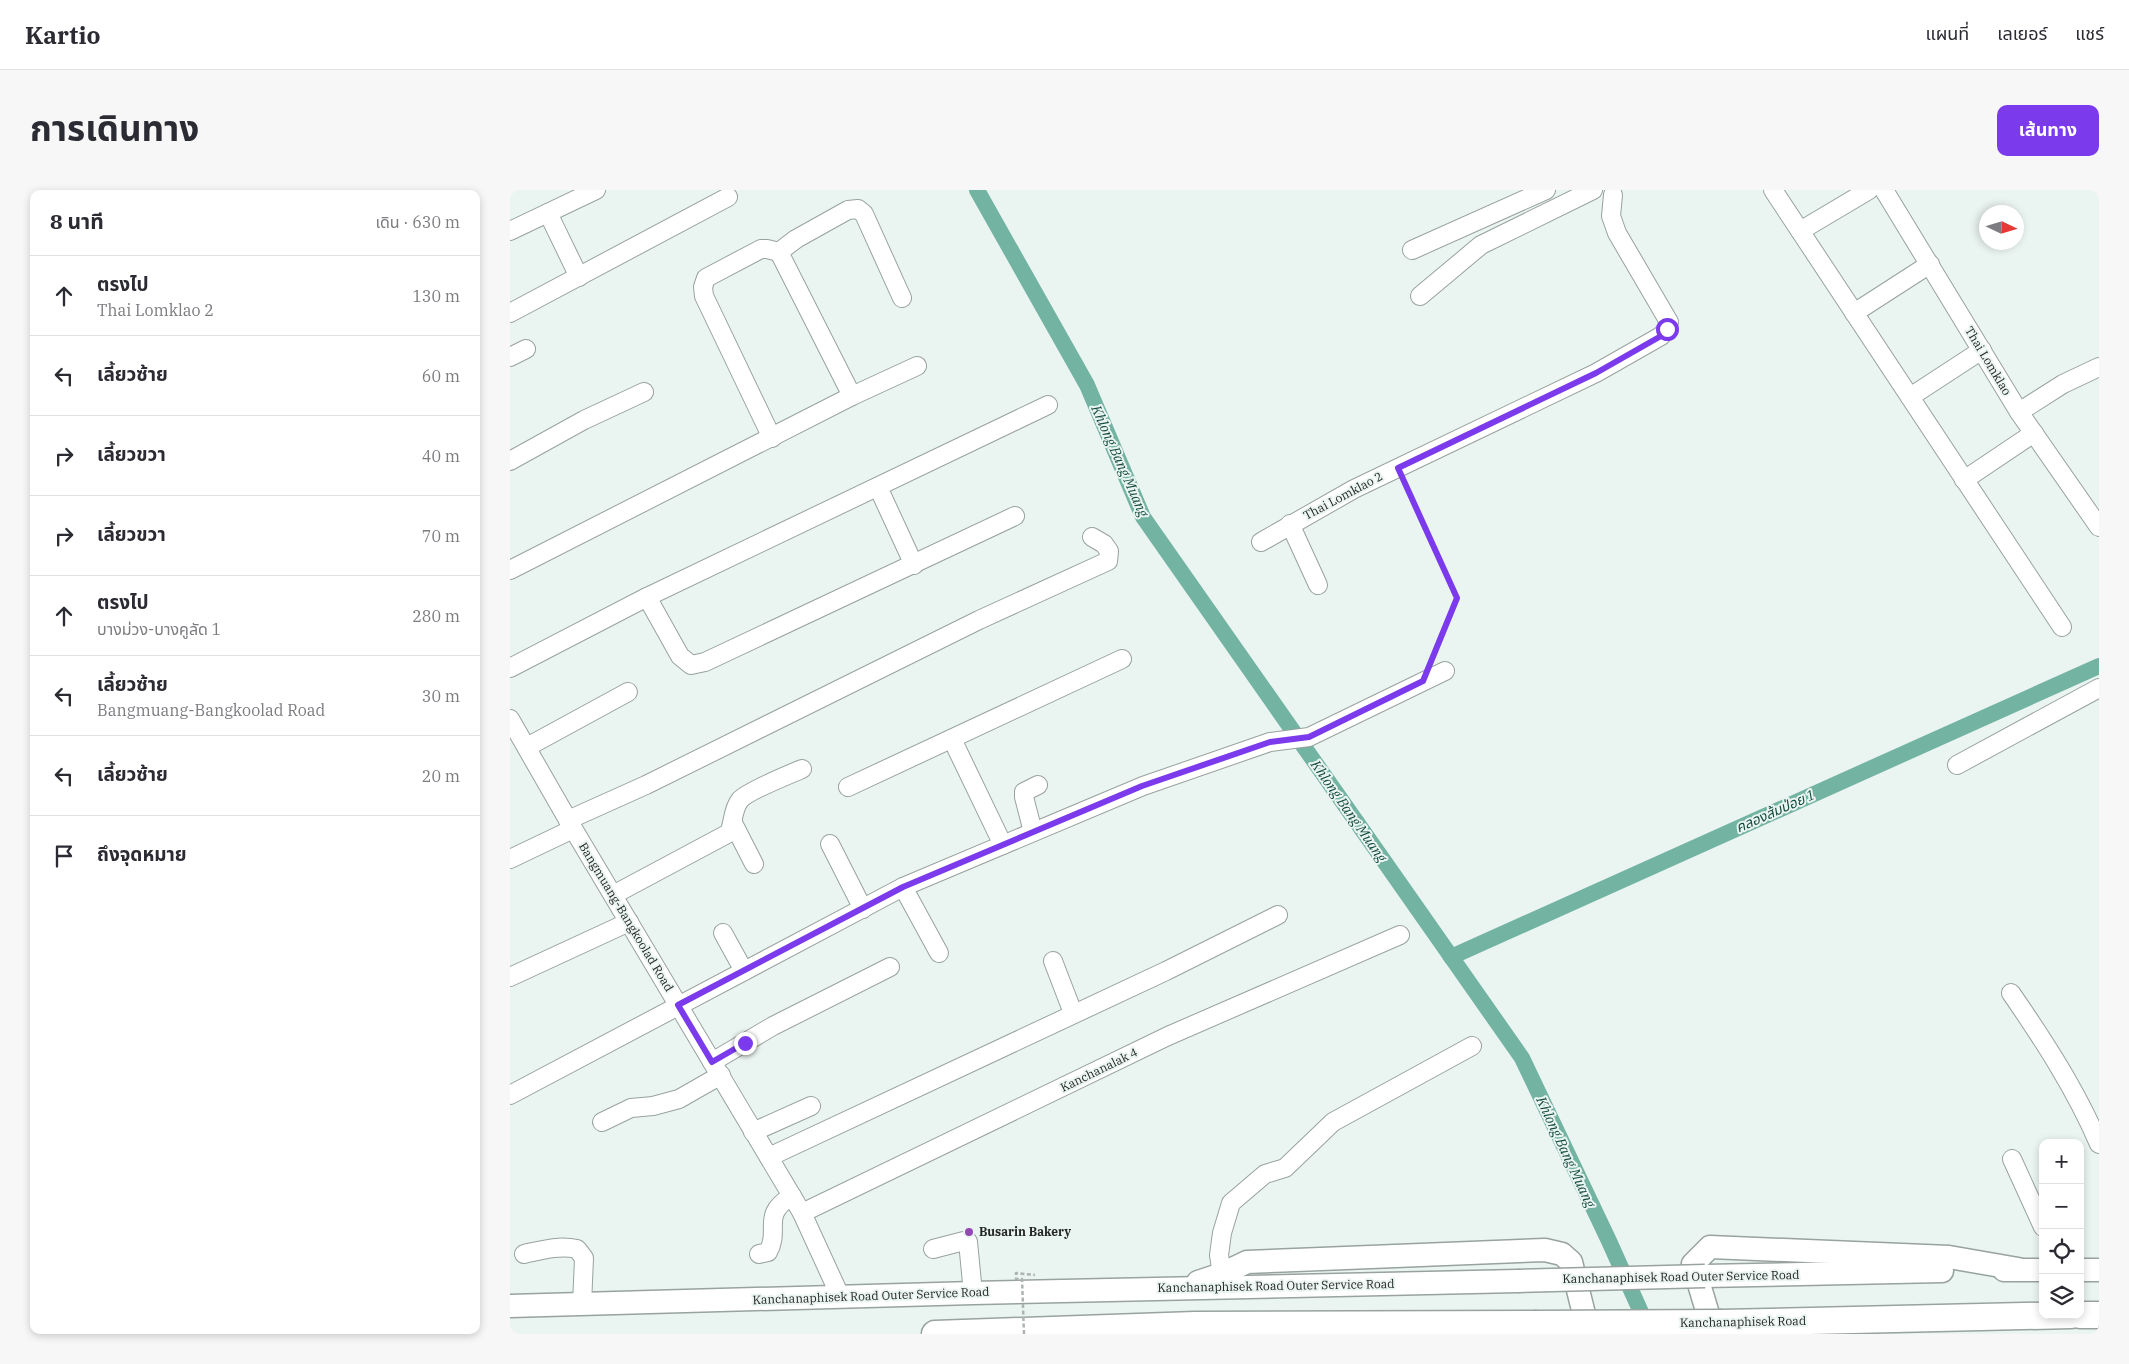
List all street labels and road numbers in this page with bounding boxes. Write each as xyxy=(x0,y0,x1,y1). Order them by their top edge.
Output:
street label: Thai Lomklao xyxy=(1962,324,2015,398)
street label: Thai Lomklao 2 xyxy=(1301,468,1385,523)
street label: Bangmuang-Bangkoolad Road xyxy=(576,839,677,994)
street label: Kanchanalak 4 xyxy=(1058,1044,1140,1095)
street label: Kanchanaphisek Road Outer Service Road xyxy=(1562,1267,1800,1286)
street label: Kanchanaphisek Road Outer Service Road xyxy=(1157,1276,1395,1295)
street label: Kanchanaphisek Road Outer Service Road xyxy=(752,1284,990,1307)
street label: Kanchanaphisek Road xyxy=(1680,1313,1806,1330)

